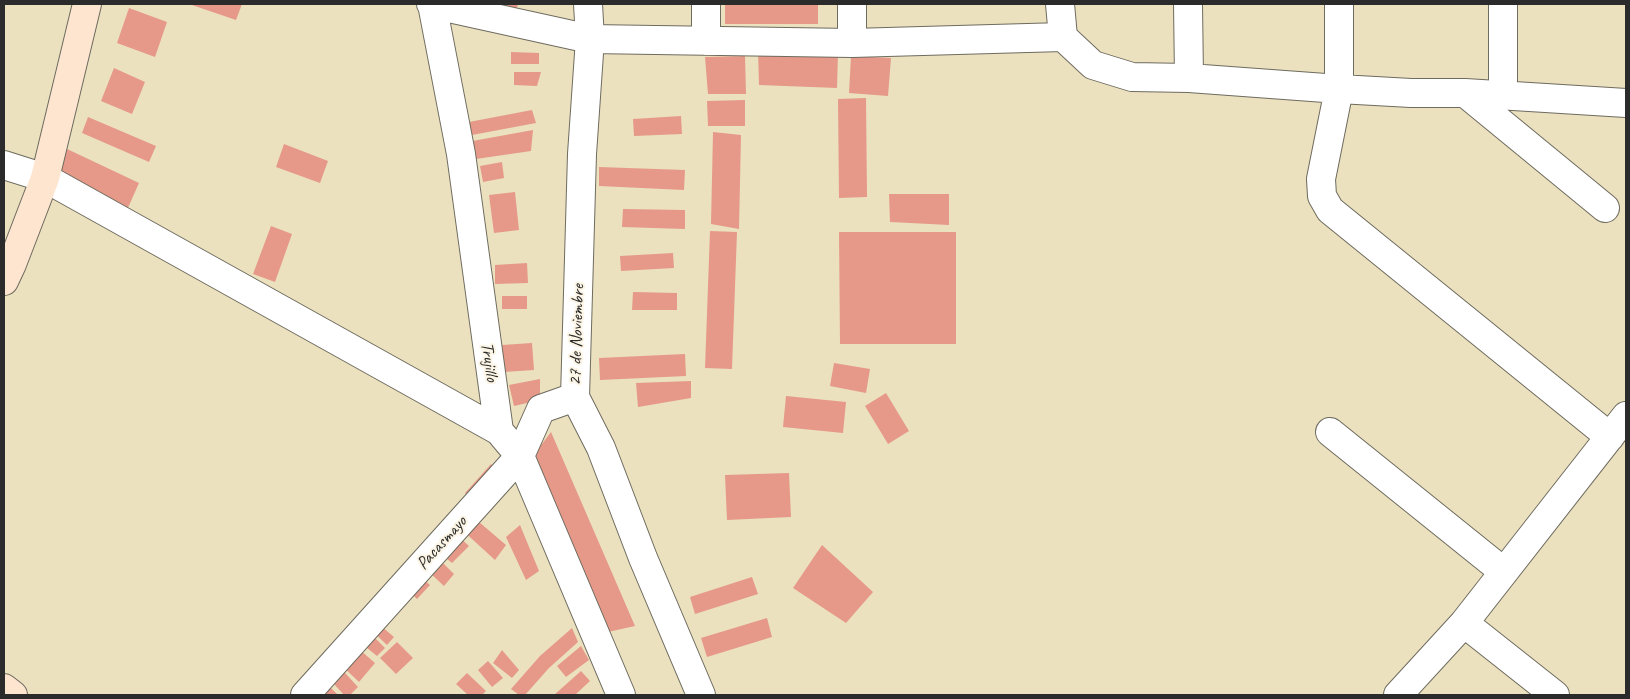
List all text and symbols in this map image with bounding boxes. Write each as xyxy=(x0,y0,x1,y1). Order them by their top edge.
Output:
street label: 27 de Noviembre xyxy=(564,284,590,386)
street label: Trujillo xyxy=(476,341,502,383)
street label: Pacasmayo xyxy=(412,512,472,574)

